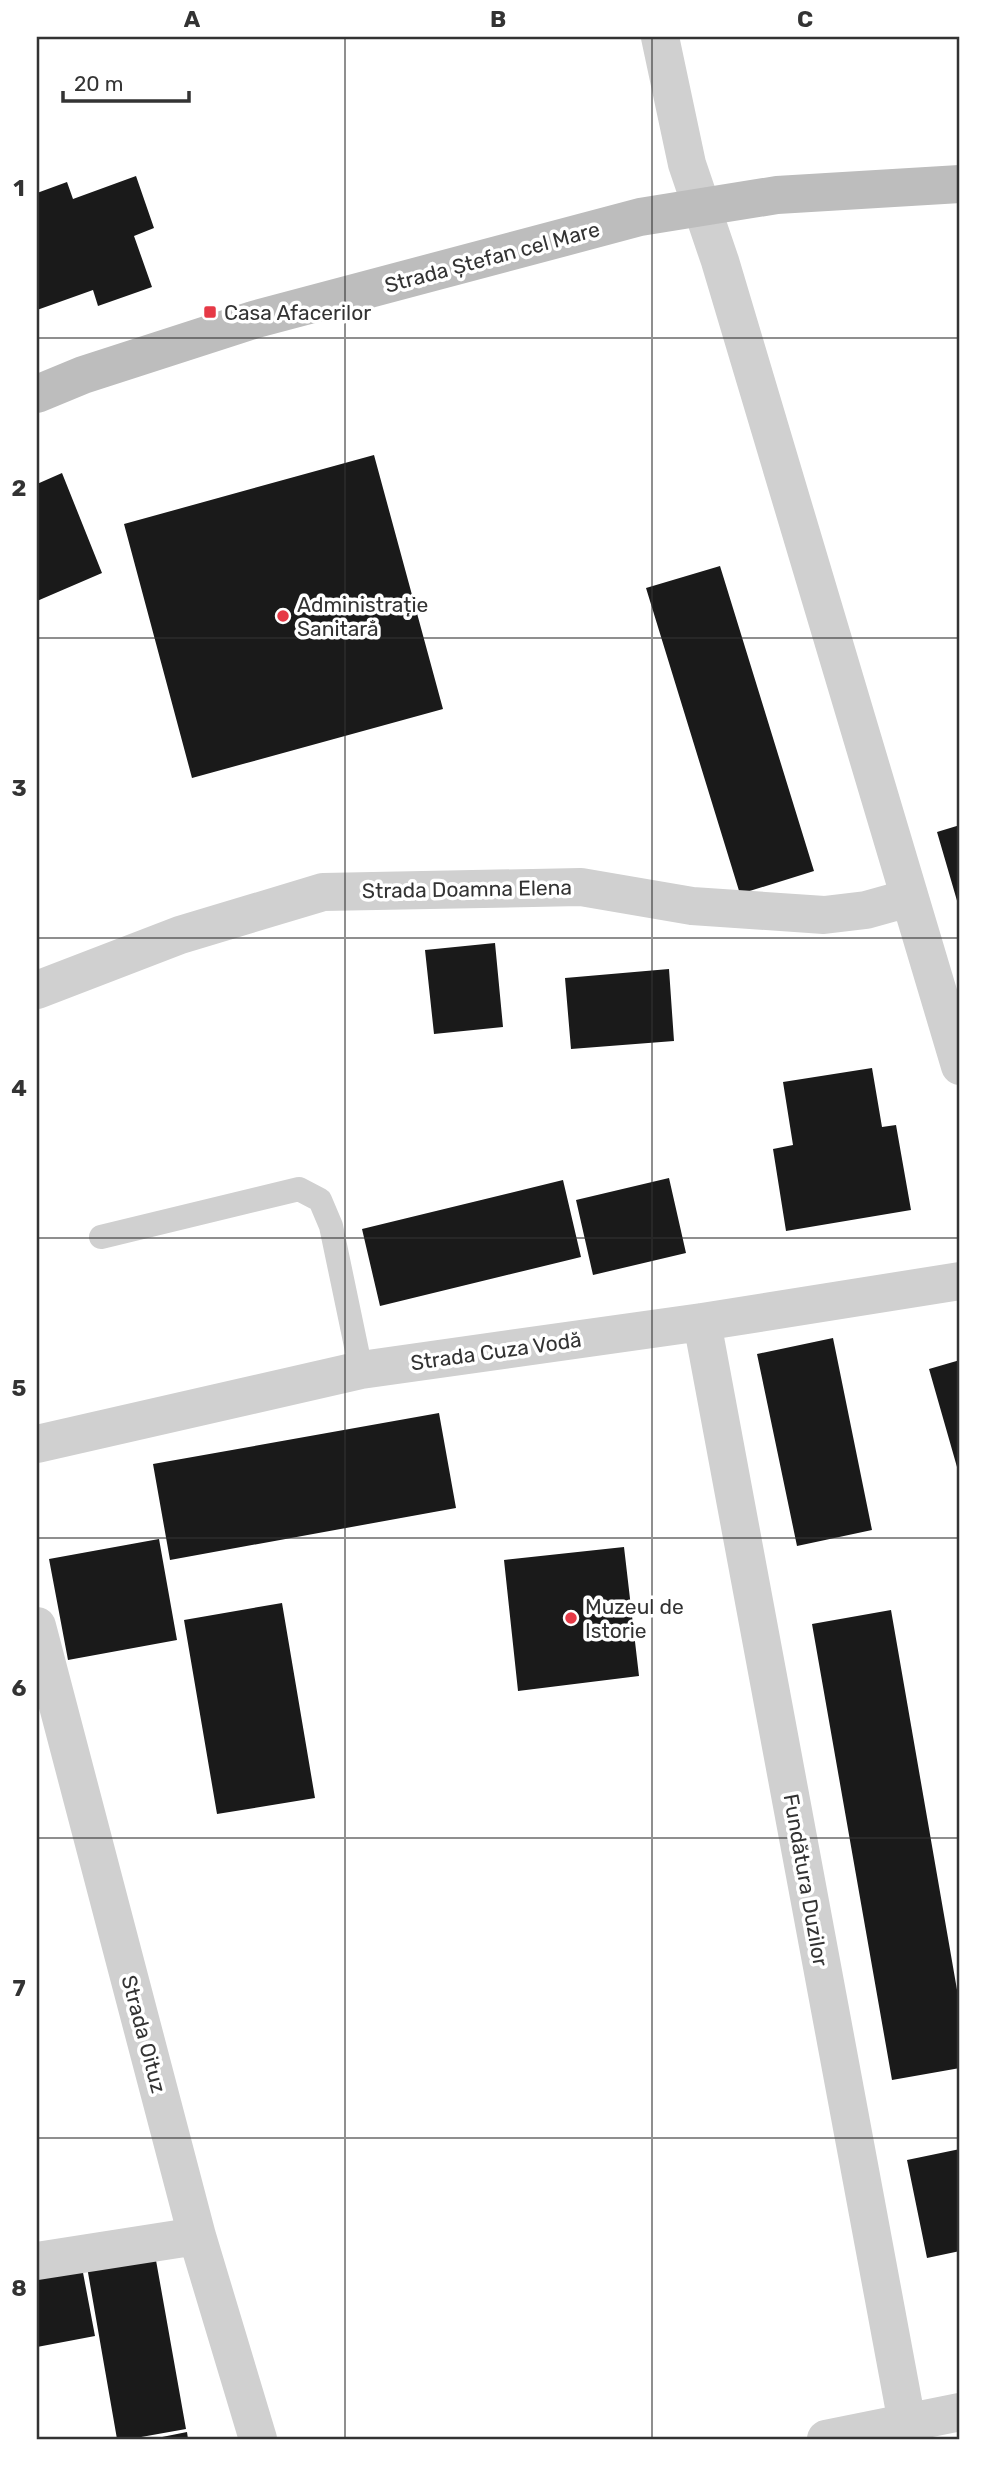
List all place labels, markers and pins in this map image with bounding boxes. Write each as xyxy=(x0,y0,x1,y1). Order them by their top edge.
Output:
place label: Casa Afacerilor xyxy=(224,300,371,325)
marker: Casa Afacerilor xyxy=(202,304,218,320)
place label: Administrație Sanitară xyxy=(297,592,428,641)
marker: Administrație Sanitară xyxy=(275,608,291,624)
place label: Muzeul de Istorie xyxy=(585,1594,684,1643)
marker: Muzeul de Istorie xyxy=(563,1610,579,1626)

